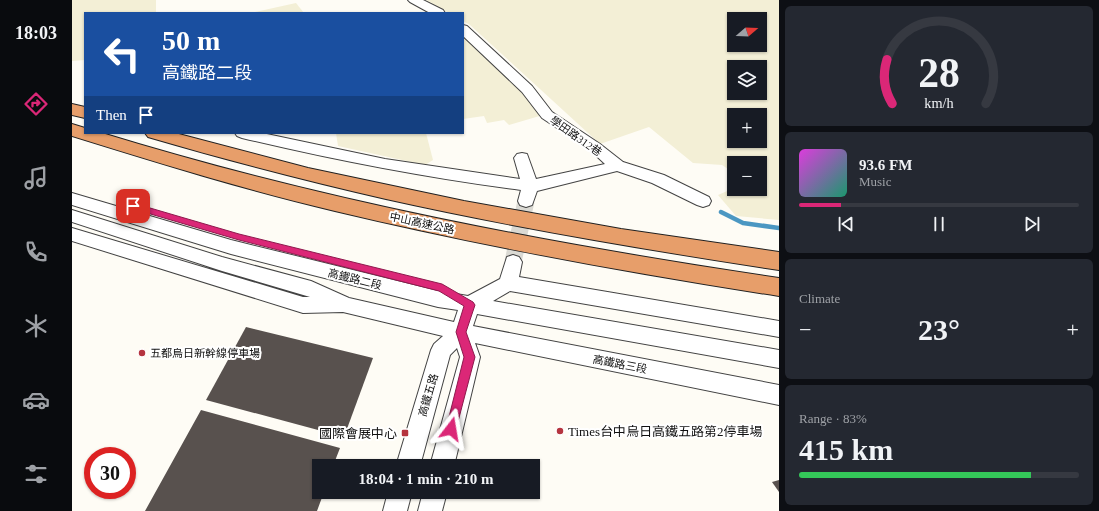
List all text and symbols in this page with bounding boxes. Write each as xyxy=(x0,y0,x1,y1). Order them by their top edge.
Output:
north arrow xyxy=(727,12,767,52)
map controls xyxy=(727,12,767,196)
text: 18:03 xyxy=(15,23,57,43)
text: 50 m xyxy=(162,25,220,56)
icon: left xyxy=(96,28,148,80)
text: 28 xyxy=(918,50,960,96)
button: layers xyxy=(727,60,767,100)
text: 高鐵路二段 xyxy=(162,63,252,83)
icon: directions xyxy=(22,90,50,118)
text: km/h xyxy=(924,95,954,111)
icon: arrive xyxy=(135,104,157,126)
text: Then xyxy=(96,107,127,123)
button: + xyxy=(727,108,767,148)
street label: 學田路312巷 xyxy=(548,114,604,158)
button: − xyxy=(727,156,767,196)
text: 93.6 FM xyxy=(859,157,912,173)
icon: music xyxy=(22,164,50,192)
text: Music xyxy=(859,174,892,189)
pin xyxy=(116,189,150,223)
icon: arrive xyxy=(122,195,144,217)
street label: 中山高速公路 xyxy=(388,210,456,236)
icon: previous xyxy=(835,213,857,235)
icon: pause xyxy=(928,213,950,235)
icon: next xyxy=(1021,213,1043,235)
icon: phone xyxy=(22,238,50,266)
street label: 高鐵路二段 xyxy=(327,267,383,291)
text: Climate xyxy=(799,291,840,306)
icon: climate xyxy=(22,312,50,340)
text: 23° xyxy=(918,313,960,346)
text: − xyxy=(799,317,811,342)
text: + xyxy=(1067,317,1079,342)
place label: 五都烏日新幹線停車場 xyxy=(150,347,260,359)
marker: 五都烏日新幹線停車場 xyxy=(137,348,147,358)
street label: 高鐵路三段 xyxy=(592,353,648,375)
street label: 高鐵五路 xyxy=(416,372,440,418)
icon: car xyxy=(22,386,50,414)
position arrow xyxy=(430,408,472,450)
text: Range · 83% xyxy=(799,411,867,426)
place label: Times台中烏日高鐵五路第2停車場 xyxy=(568,424,763,439)
place label: 國際會展中心 xyxy=(319,426,397,441)
marker: Times台中烏日高鐵五路第2停車場 xyxy=(555,426,565,436)
marker: 國際會展中心 xyxy=(400,428,410,438)
text: 415 km xyxy=(799,433,893,466)
speed limit sign: 30 xyxy=(84,447,136,499)
icon: filters xyxy=(22,460,50,488)
text: 18:04 · 1 min · 210 m xyxy=(359,471,494,487)

